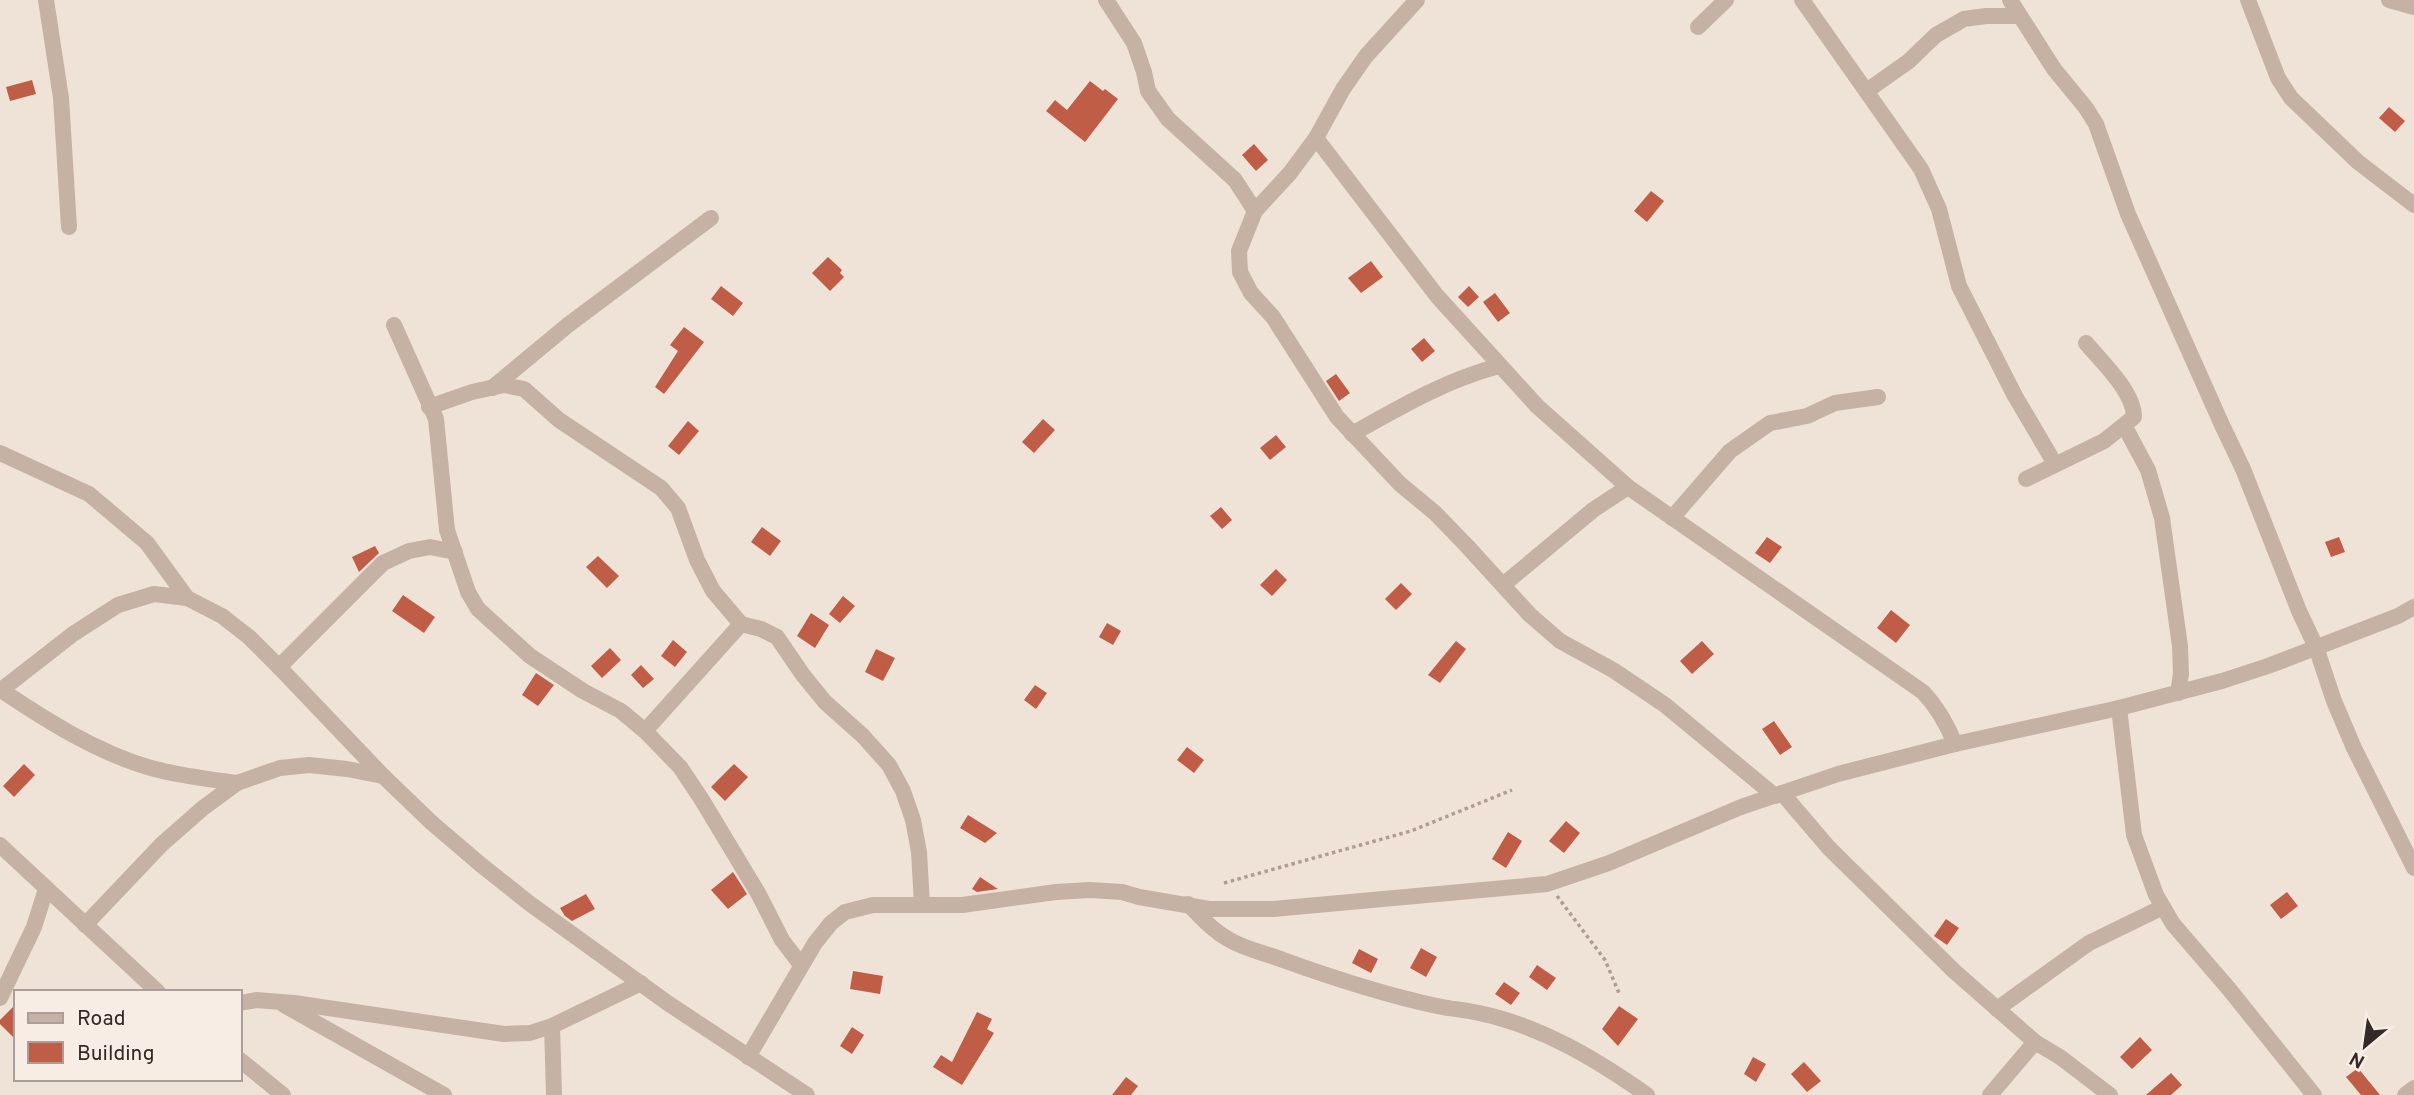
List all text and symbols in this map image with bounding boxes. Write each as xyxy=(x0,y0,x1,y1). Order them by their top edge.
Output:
legend xyxy=(14,990,242,1081)
text: Road xyxy=(77,1006,126,1033)
north arrow xyxy=(2330,1011,2400,1081)
text: Building xyxy=(77,1041,155,1068)
text: N xyxy=(2346,1045,2370,1073)

